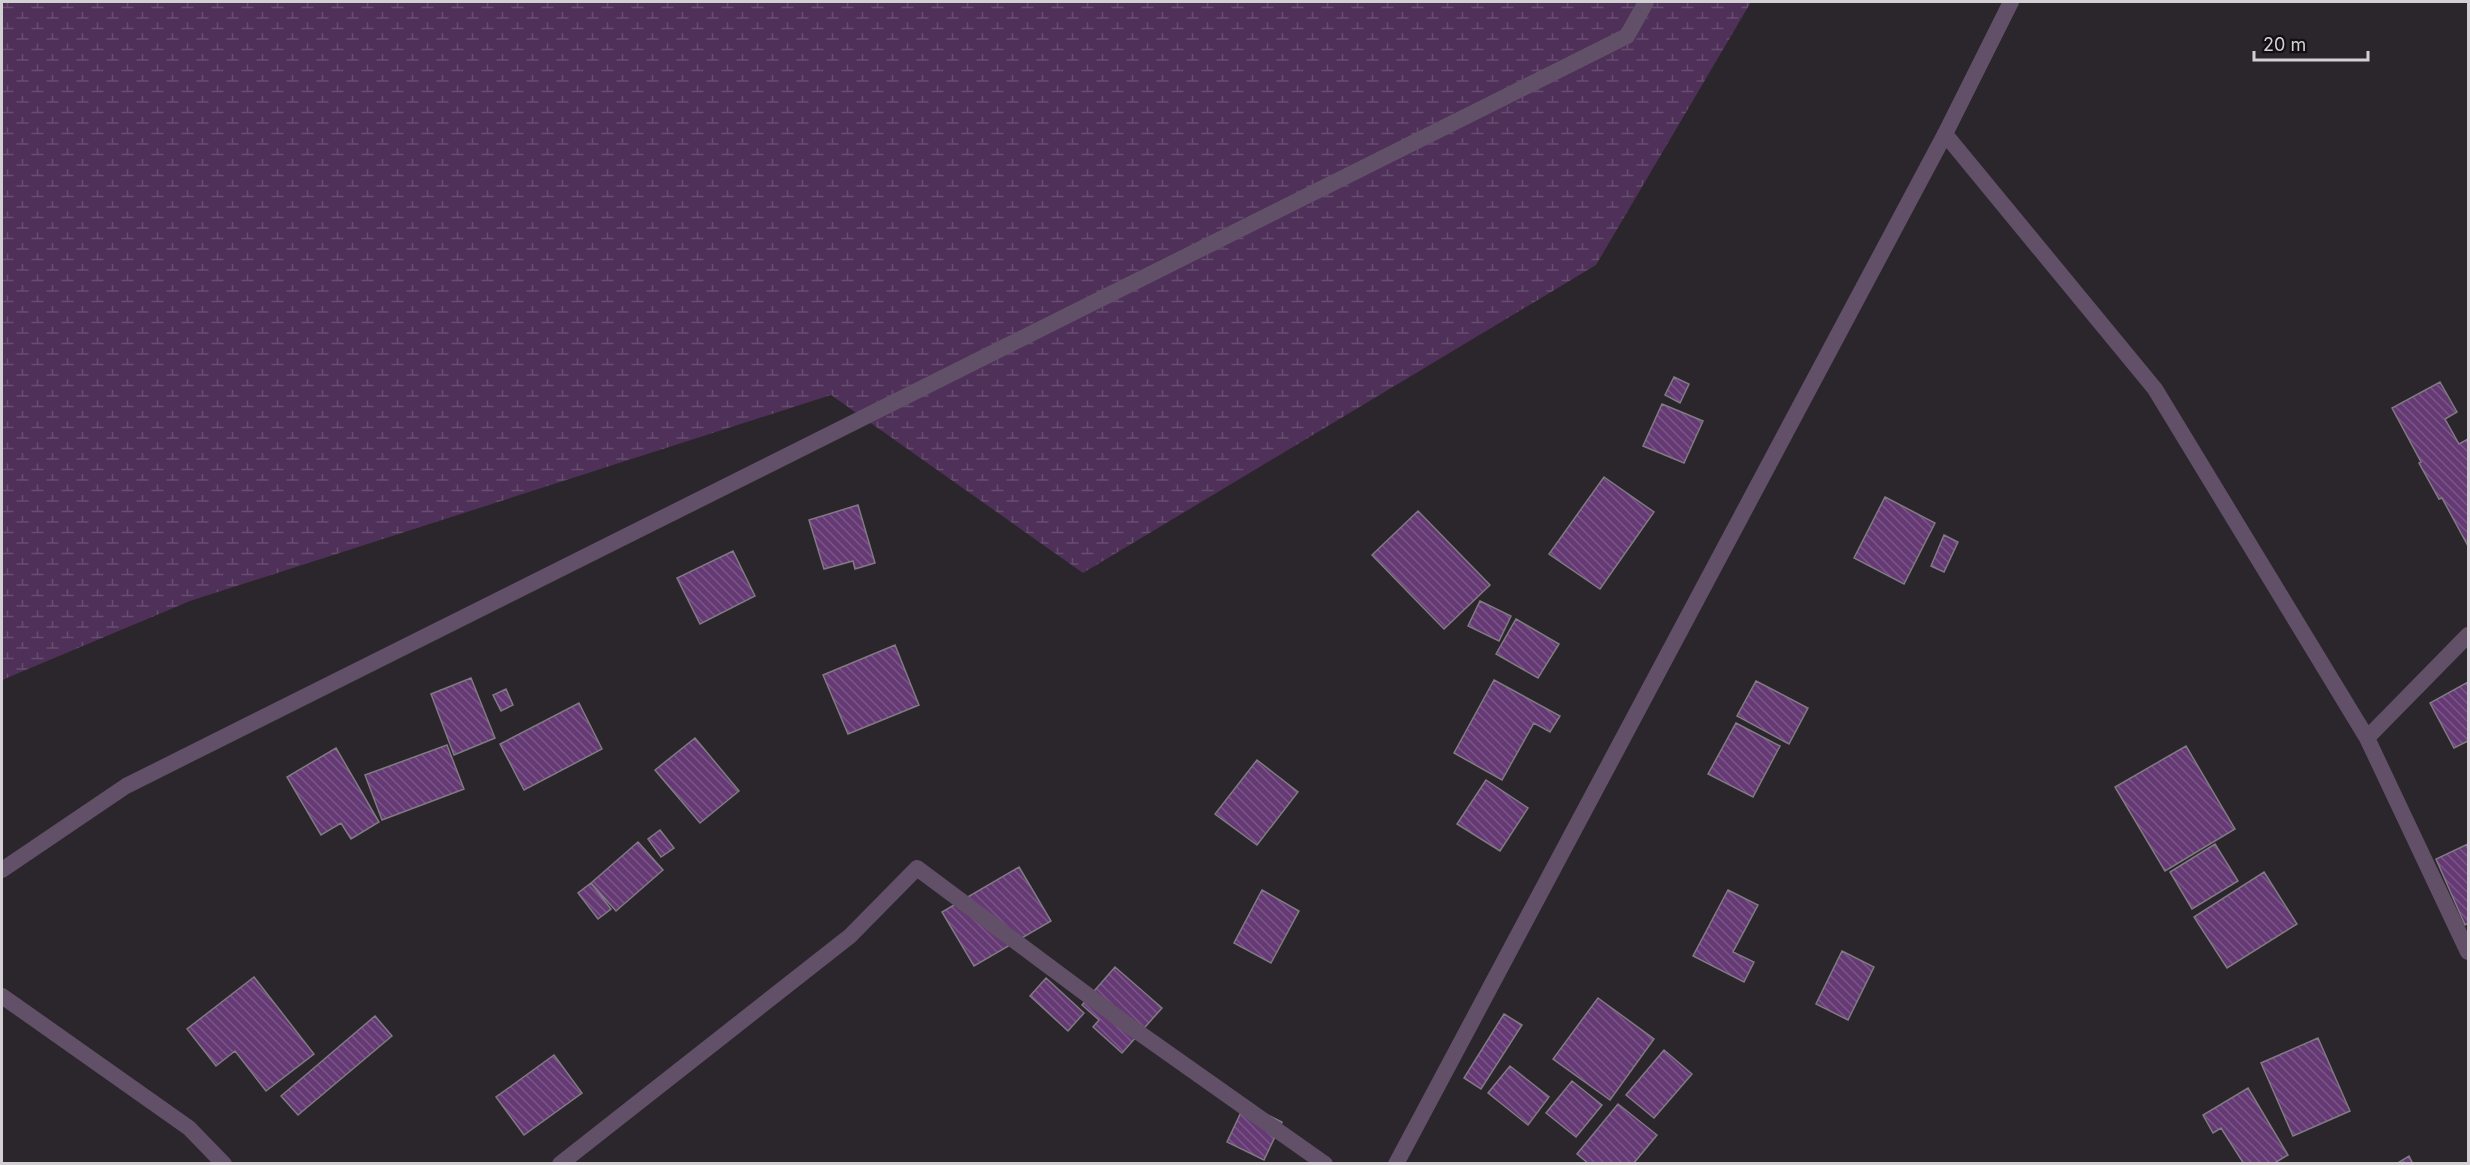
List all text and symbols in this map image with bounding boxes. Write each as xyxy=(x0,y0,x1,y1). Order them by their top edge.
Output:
scale bar xyxy=(2254,24,2368,62)
text: 20 m xyxy=(2263,34,2306,55)

